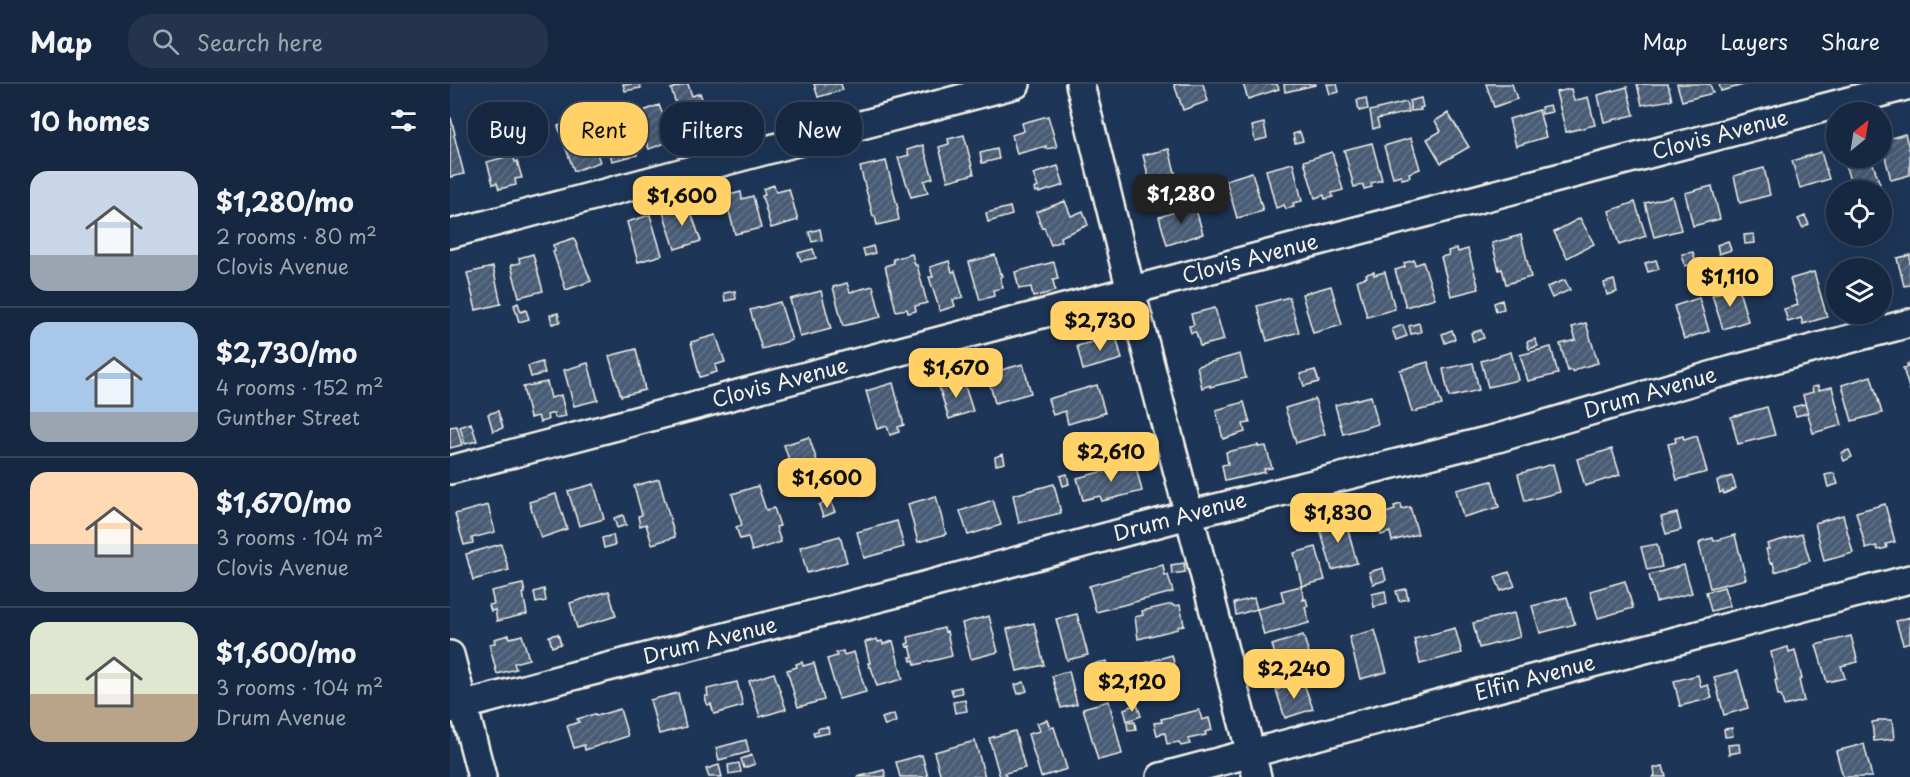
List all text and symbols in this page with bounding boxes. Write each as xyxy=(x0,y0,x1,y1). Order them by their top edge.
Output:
search box xyxy=(128,14,548,68)
text: Map xyxy=(30,20,92,63)
icon: search xyxy=(149,25,182,58)
text: Search here xyxy=(197,25,323,58)
text: Map xyxy=(1643,25,1687,57)
text: Layers xyxy=(1720,25,1788,57)
text: Share xyxy=(1821,25,1880,57)
street label: Clovis Avenue xyxy=(1648,100,1791,167)
text: 10 homes xyxy=(30,101,150,140)
chip: Buy xyxy=(468,102,548,156)
chip: Rent xyxy=(560,102,648,156)
chip: Filters xyxy=(660,102,764,156)
chip: New xyxy=(776,102,862,156)
north arrow xyxy=(1826,102,1892,168)
map controls xyxy=(1826,102,1892,324)
icon: filters xyxy=(387,104,420,137)
pin: $1,280 xyxy=(1132,174,1230,225)
pin: $1,600 xyxy=(633,176,731,227)
text: $1,280 xyxy=(1147,178,1215,208)
text: $1,600 xyxy=(647,180,717,210)
button: locate xyxy=(1826,180,1892,246)
text: $1,280/mo xyxy=(216,182,354,221)
icon: home xyxy=(78,195,150,267)
text: 2 rooms · 80 m² xyxy=(216,221,377,251)
street label: Clovis Avenue xyxy=(1178,224,1321,291)
text: Clovis Avenue xyxy=(216,251,349,281)
pin: $1,110 xyxy=(1681,257,1779,308)
button: layers xyxy=(1826,258,1892,324)
text: $1,110 xyxy=(1701,261,1759,291)
pin: $2,730 xyxy=(1051,301,1149,352)
text: $2,730 xyxy=(1064,305,1136,335)
text: $2,730/mo xyxy=(216,333,357,372)
icon: home xyxy=(78,346,150,418)
street label: Clovis Avenue xyxy=(708,348,851,415)
pin: $1,670 xyxy=(907,348,1005,399)
text: $1,670 xyxy=(923,352,989,382)
street label: Drum Avenue xyxy=(1579,357,1720,425)
text: 4 rooms · 152 m² xyxy=(216,372,384,402)
text: Gunther Street xyxy=(216,402,360,432)
pin: $2,610 xyxy=(1062,432,1160,483)
text: $2,610 xyxy=(1077,436,1145,466)
pin: $1,600 xyxy=(778,458,876,509)
text: $1,600 xyxy=(792,462,862,492)
street label: Drum Avenue xyxy=(1109,482,1250,548)
text: $1,670/mo xyxy=(216,483,351,522)
pin: $1,830 xyxy=(1289,493,1387,544)
icon: home xyxy=(78,496,150,568)
text: $1,830 xyxy=(1304,497,1372,527)
text: 3 rooms · 104 m² xyxy=(216,522,383,552)
text: Clovis Avenue xyxy=(216,552,349,582)
street label: Drum Avenue xyxy=(639,607,780,671)
text: $1,600/mo xyxy=(216,633,356,672)
street label: Elfin Avenue xyxy=(1471,645,1598,707)
icon: home xyxy=(78,646,150,718)
pin: $2,240 xyxy=(1245,649,1343,700)
text: $2,240 xyxy=(1257,653,1331,683)
pin: $2,120 xyxy=(1083,662,1181,713)
text: $2,120 xyxy=(1098,666,1166,696)
text: 3 rooms · 104 m² xyxy=(216,672,383,702)
text: Drum Avenue xyxy=(216,702,346,732)

